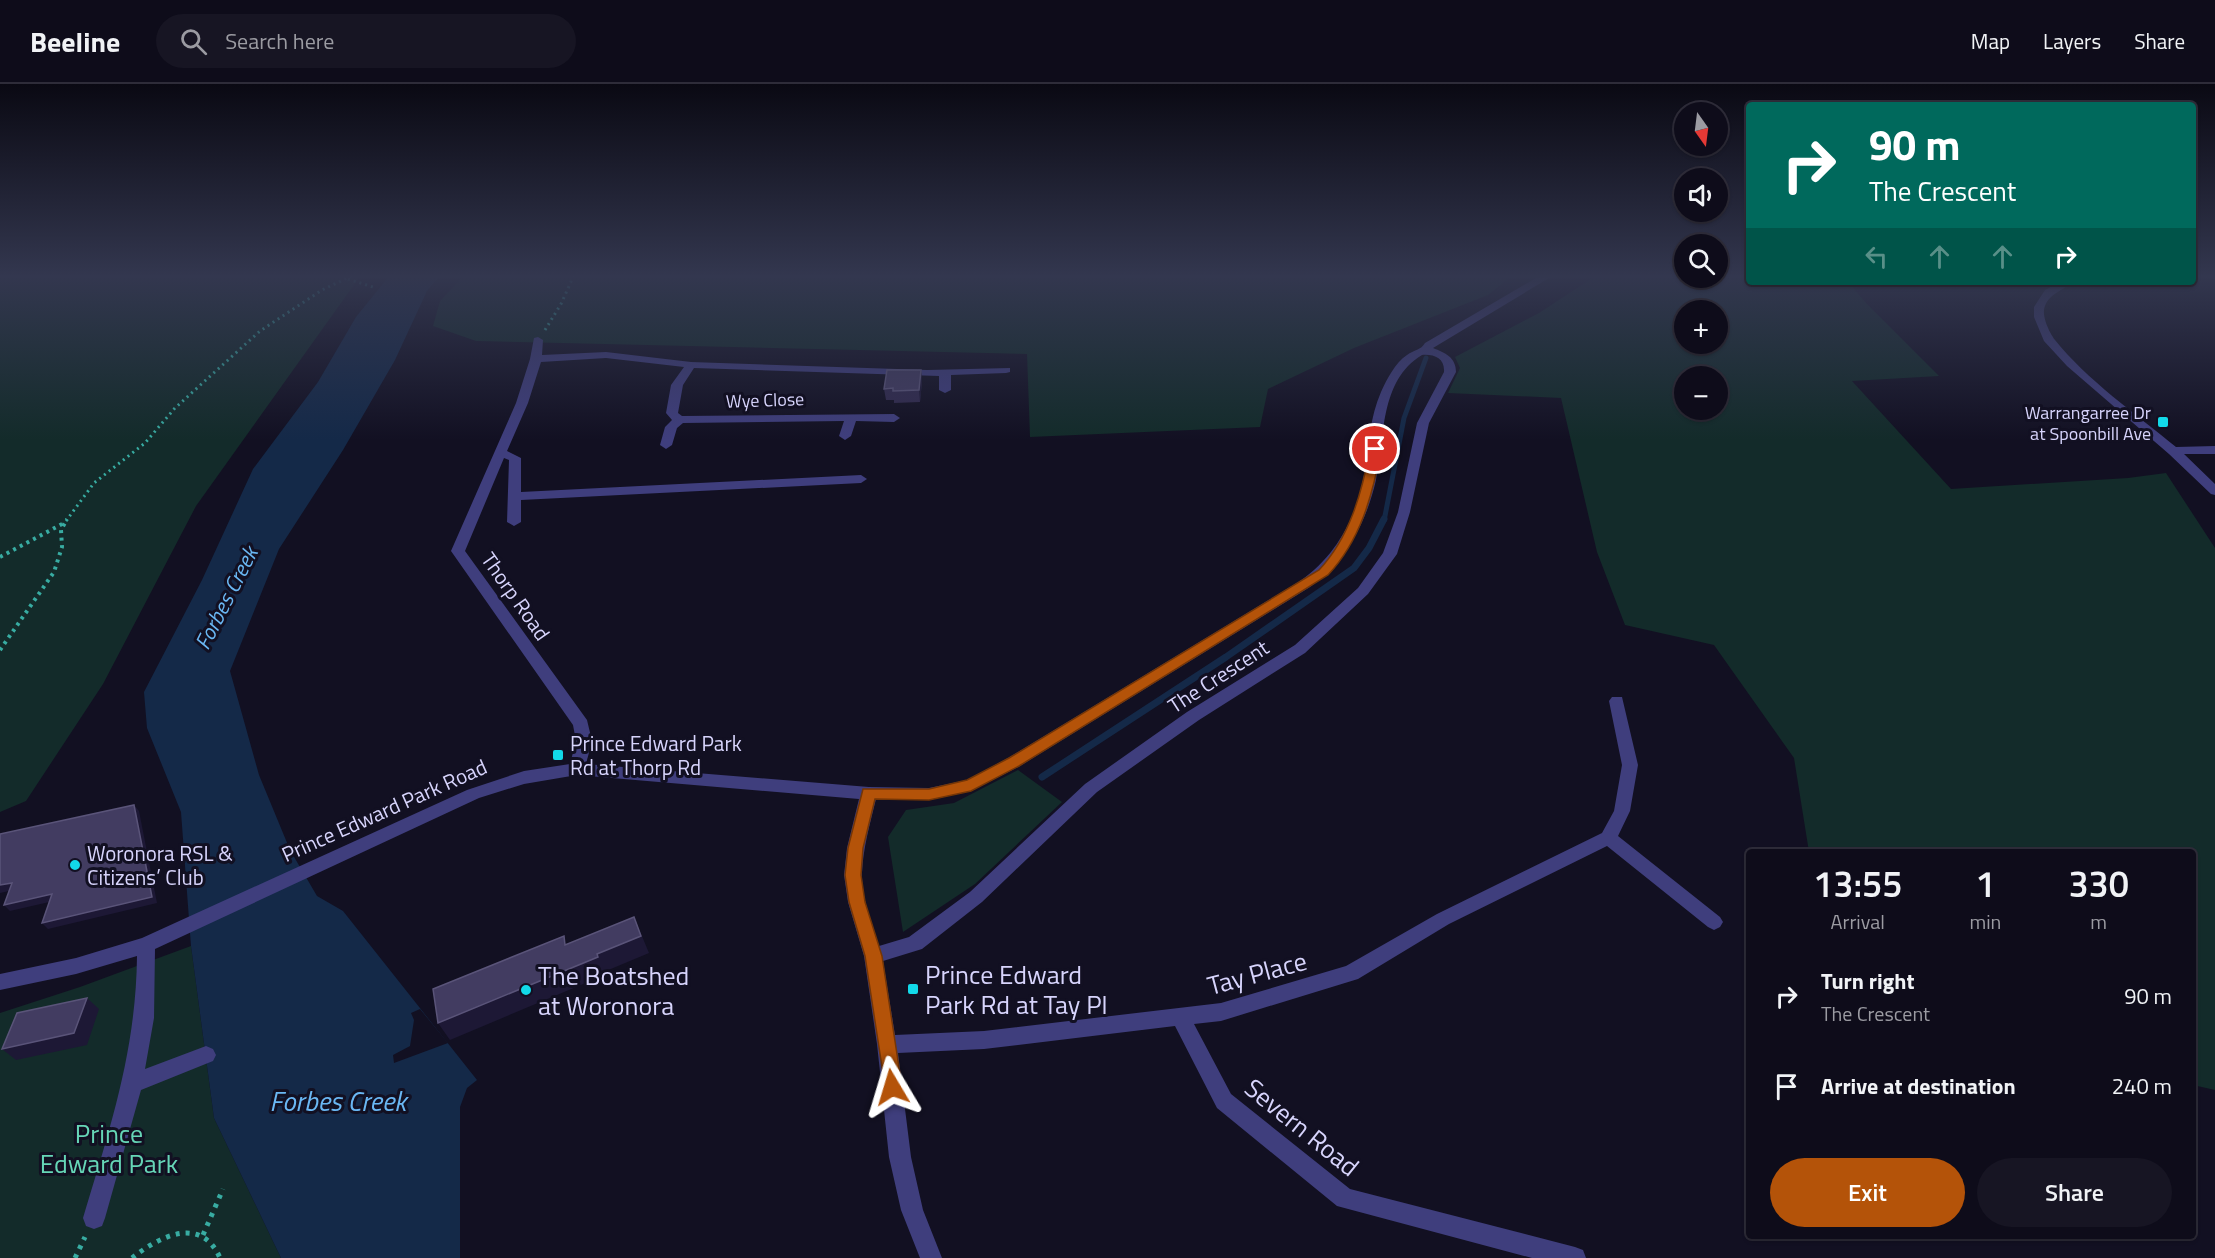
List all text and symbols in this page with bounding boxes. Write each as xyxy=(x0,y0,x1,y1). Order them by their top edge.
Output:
search box xyxy=(156,14,576,68)
text: Beeline xyxy=(30,20,120,63)
text: Search here xyxy=(225,24,334,58)
icon: search xyxy=(177,25,210,58)
text: Map xyxy=(1971,25,2010,57)
text: Layers xyxy=(2043,25,2101,57)
text: Share xyxy=(2134,25,2185,57)
north arrow xyxy=(1674,102,1728,156)
map controls xyxy=(1674,102,1728,420)
text: 90 m xyxy=(1869,112,1961,176)
icon: right xyxy=(1770,126,1848,204)
button: sound xyxy=(1674,168,1728,222)
text: The Crescent xyxy=(1869,170,2016,211)
button: search xyxy=(1674,234,1728,288)
icon: left xyxy=(1860,240,1893,273)
icon: ahead xyxy=(1923,240,1956,273)
icon: ahead xyxy=(1986,240,2019,273)
icon: right xyxy=(2049,240,2082,273)
button: + xyxy=(1674,300,1728,354)
button: − xyxy=(1674,366,1728,420)
street label: Wye Close xyxy=(725,385,805,415)
place label: Warrangarree Dr at Spoonbill Ave xyxy=(2025,399,2151,447)
marker: Warrangarree Dr at Spoonbill Ave xyxy=(2156,415,2170,429)
pin xyxy=(1349,423,1400,474)
icon: arrive xyxy=(1358,432,1391,465)
water label: Forbes Creek xyxy=(186,539,267,655)
street label: Thorp Road xyxy=(474,545,558,647)
street label: The Crescent xyxy=(1161,631,1275,721)
place label: Prince Edward Park Rd at Thorp Rd xyxy=(570,727,742,783)
marker: Prince Edward Park Rd at Thorp Rd xyxy=(551,748,565,762)
street label: Prince Edward Park Road xyxy=(276,750,492,870)
place label: Woronora RSL & Citizens’ Club xyxy=(87,837,233,893)
text: 13:55 xyxy=(1813,856,1902,911)
text: 1 xyxy=(1975,856,1995,911)
text: 330 xyxy=(2068,856,2129,911)
marker: Woronora RSL & Citizens’ Club xyxy=(68,858,82,872)
text: Arrival xyxy=(1831,906,1885,937)
text: min xyxy=(1969,906,2001,937)
text: m xyxy=(2090,906,2107,937)
street label: Tay Place xyxy=(1203,941,1311,1005)
place label: Prince Edward Park Rd at Tay Pl xyxy=(925,955,1108,1024)
place label: The Boatshed at Woronora xyxy=(538,956,689,1025)
text: Turn right xyxy=(1821,964,1915,998)
text: 90 m xyxy=(2124,979,2172,1013)
icon: right xyxy=(1770,980,1803,1013)
marker: Prince Edward Park Rd at Tay Pl xyxy=(906,982,920,996)
marker: The Boatshed at Woronora xyxy=(519,983,533,997)
text: The Crescent xyxy=(1821,998,1930,1029)
position arrow xyxy=(860,1055,924,1119)
street label: Severn Road xyxy=(1236,1069,1368,1185)
text: Arrive at destination xyxy=(1821,1069,2016,1103)
text: 240 m xyxy=(2112,1069,2172,1103)
icon: arrive xyxy=(1770,1070,1803,1103)
water label: Forbes Creek xyxy=(270,1080,409,1121)
park label: Prince Edward Park xyxy=(40,1114,178,1183)
button: Exit xyxy=(1770,1158,1965,1227)
button: Share xyxy=(1977,1158,2172,1227)

